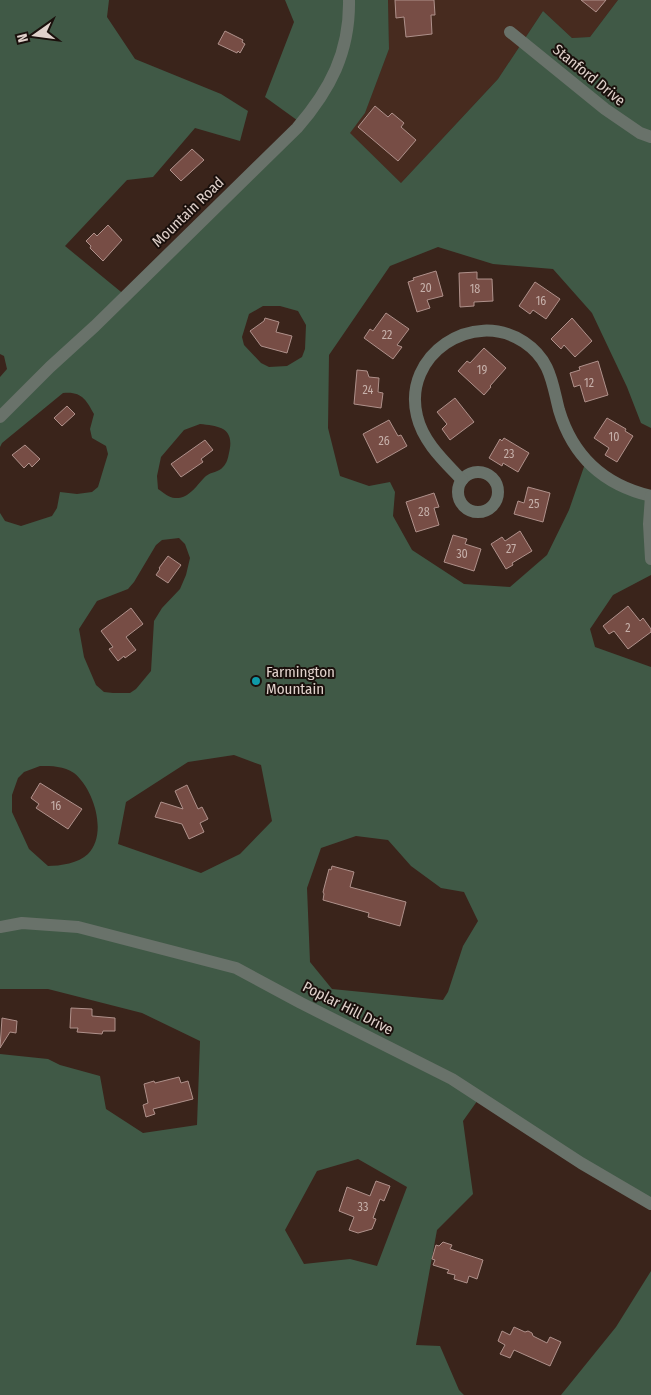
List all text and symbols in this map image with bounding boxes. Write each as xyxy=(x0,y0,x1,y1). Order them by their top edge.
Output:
north arrow xyxy=(10,10,60,60)
text: N xyxy=(14,32,32,44)
street label: Stanford Drive xyxy=(549,40,629,110)
street label: Mountain Road xyxy=(148,173,228,251)
house number: 20 xyxy=(420,281,432,295)
house number: 18 xyxy=(470,282,480,296)
house number: 16 xyxy=(536,294,546,308)
house number: 22 xyxy=(382,328,392,342)
house number: 19 xyxy=(477,363,487,377)
house number: 12 xyxy=(584,376,594,390)
house number: 24 xyxy=(363,383,374,397)
house number: 10 xyxy=(609,430,619,444)
house number: 26 xyxy=(378,434,390,448)
house number: 23 xyxy=(504,447,514,461)
house number: 25 xyxy=(529,497,540,511)
house number: 28 xyxy=(418,505,430,519)
house number: 27 xyxy=(506,542,516,556)
house number: 30 xyxy=(456,547,468,561)
house number: 2 xyxy=(625,621,631,635)
place label: Farmington Mountain xyxy=(266,663,335,698)
marker: Farmington Mountain xyxy=(250,675,262,687)
house number: 16 xyxy=(51,799,61,813)
street label: Poplar Hill Drive xyxy=(300,977,396,1039)
house number: 33 xyxy=(358,1200,368,1214)

